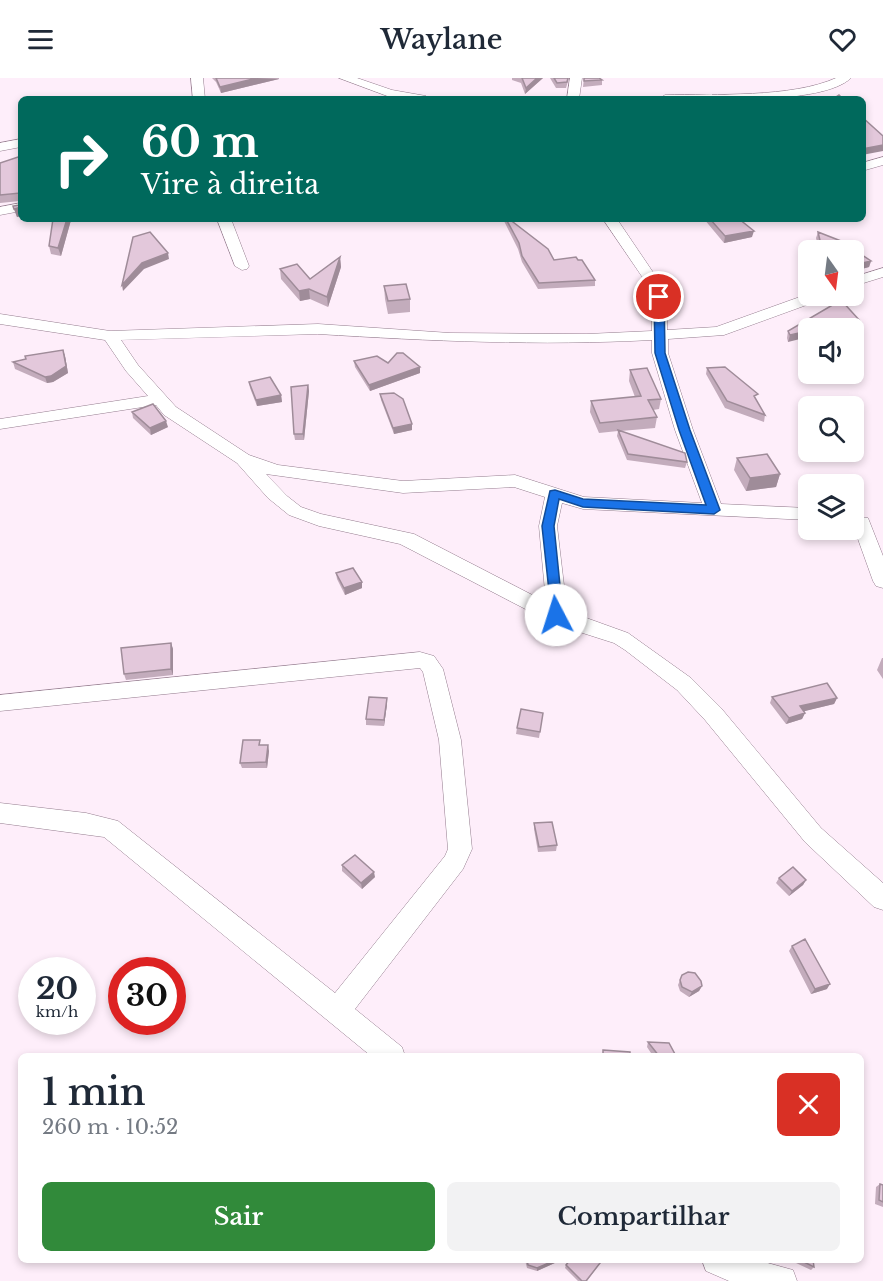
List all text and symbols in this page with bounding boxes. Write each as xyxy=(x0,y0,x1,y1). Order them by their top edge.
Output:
icon: menu xyxy=(24,23,57,56)
text: Waylane xyxy=(381,23,502,56)
icon: heart xyxy=(826,23,859,56)
text: 60 m xyxy=(141,116,259,168)
icon: right xyxy=(42,120,120,198)
text: Vire à direita xyxy=(141,168,319,201)
north arrow xyxy=(798,240,864,306)
map controls xyxy=(798,240,864,540)
pin xyxy=(633,271,684,322)
icon: arrive xyxy=(642,280,675,313)
button: sound xyxy=(798,318,864,384)
button: search xyxy=(798,396,864,462)
button: layers xyxy=(798,474,864,540)
position arrow xyxy=(524,583,588,647)
speed limit sign: 30 xyxy=(108,957,186,1035)
text: 20 xyxy=(36,970,78,1007)
text: km/h xyxy=(36,1002,78,1021)
text: 1 min xyxy=(42,1070,146,1115)
button: close xyxy=(777,1073,840,1136)
text: 260 m · 10:52 xyxy=(42,1115,178,1139)
button: Sair xyxy=(42,1182,435,1251)
button: Compartilhar xyxy=(447,1182,840,1251)

